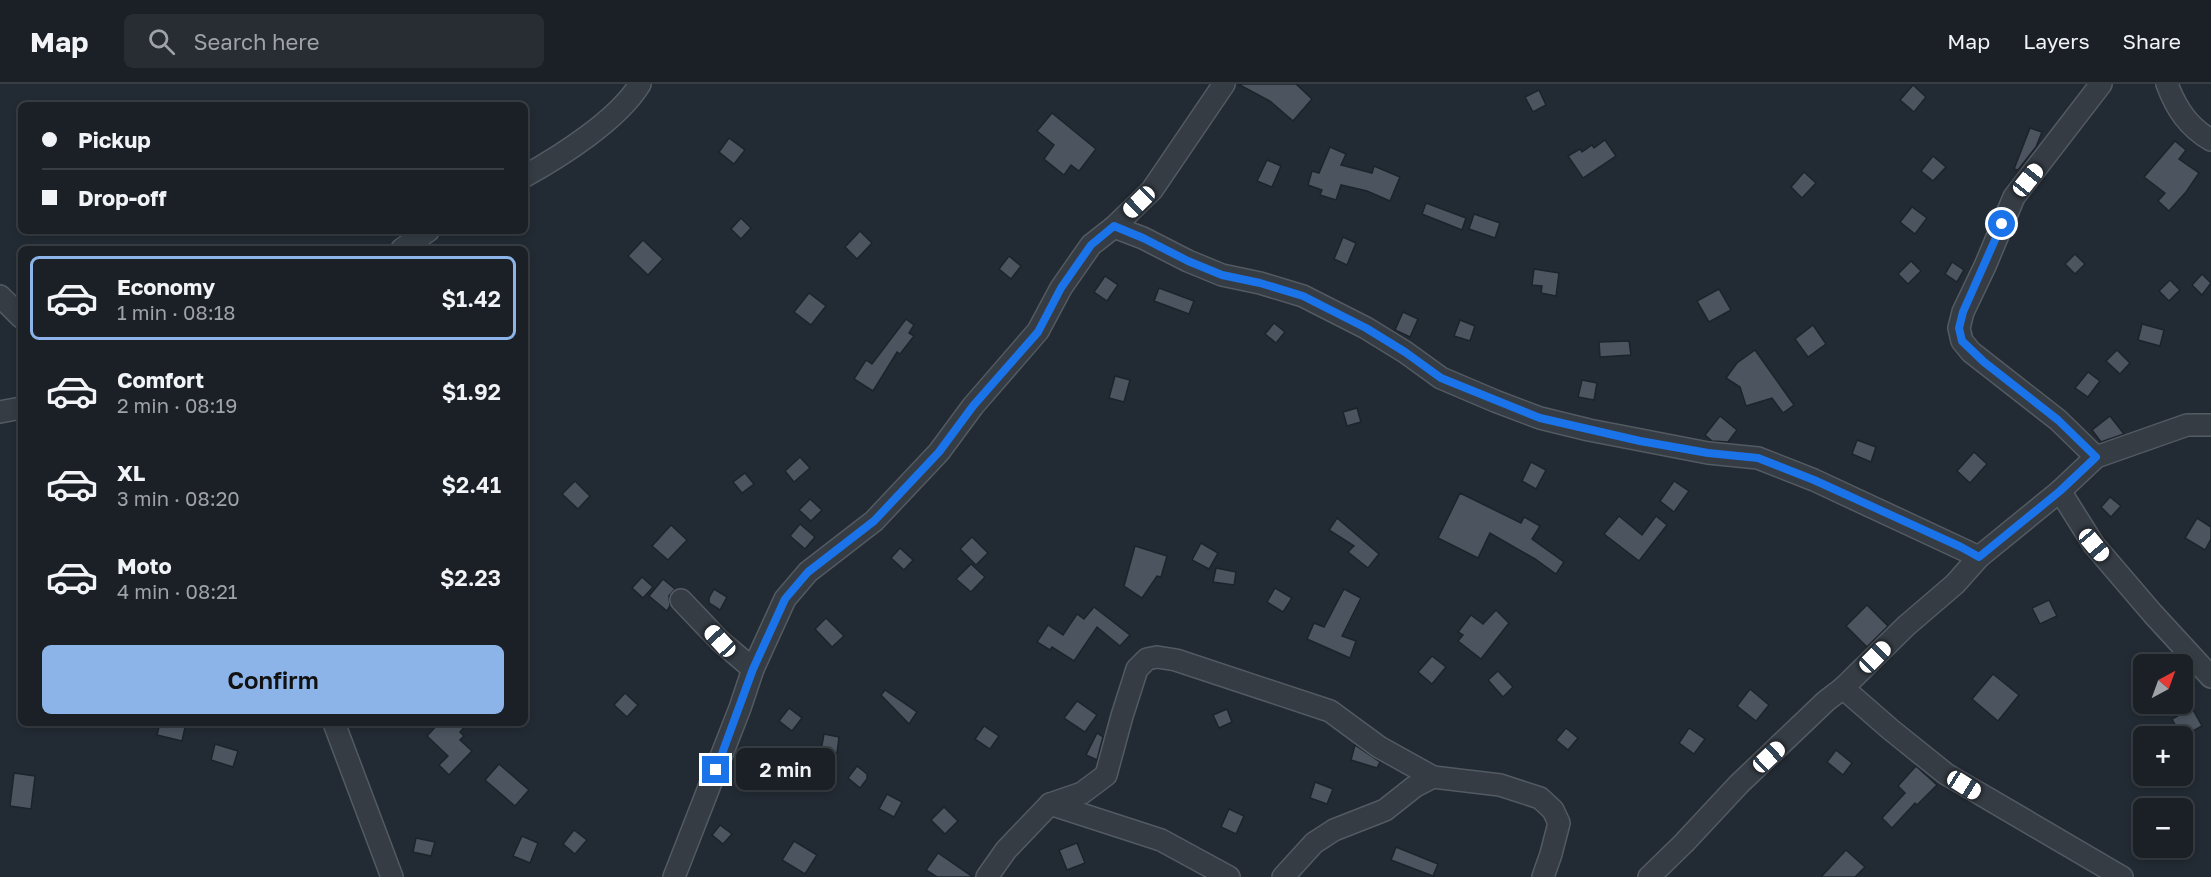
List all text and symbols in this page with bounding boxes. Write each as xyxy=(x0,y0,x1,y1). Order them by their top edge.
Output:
search box xyxy=(124,14,544,68)
text: Map xyxy=(30,25,88,58)
icon: search xyxy=(145,25,178,58)
text: Search here xyxy=(193,28,319,55)
text: Map xyxy=(1947,28,1990,54)
text: Layers xyxy=(2023,28,2090,54)
text: Share xyxy=(2123,28,2181,54)
text: Pickup xyxy=(78,126,151,153)
car xyxy=(2010,160,2046,200)
car xyxy=(1120,183,1158,221)
text: Drop-off xyxy=(78,184,167,211)
route start xyxy=(1988,210,2015,237)
icon: car xyxy=(45,271,99,325)
text: Economy xyxy=(117,273,215,300)
text: $1.42 xyxy=(442,285,501,312)
text: 1 min · 08:18 xyxy=(117,300,236,324)
icon: car xyxy=(45,364,99,418)
text: Comfort xyxy=(117,366,204,393)
text: $1.92 xyxy=(442,378,501,405)
text: 2 min · 08:19 xyxy=(117,393,237,417)
icon: car xyxy=(45,457,99,511)
text: XL xyxy=(117,459,145,486)
text: $2.41 xyxy=(442,471,501,498)
text: 3 min · 08:20 xyxy=(117,486,240,510)
car xyxy=(2076,525,2112,565)
icon: car xyxy=(45,550,99,604)
text: Moto xyxy=(117,552,172,579)
text: $2.23 xyxy=(440,564,501,591)
text: 4 min · 08:21 xyxy=(117,579,237,603)
car xyxy=(701,622,739,660)
car xyxy=(1856,638,1894,676)
button: Confirm xyxy=(42,645,504,714)
north arrow xyxy=(2133,654,2193,714)
map controls xyxy=(2133,654,2193,858)
button: + xyxy=(2133,726,2193,786)
car xyxy=(1750,738,1788,776)
callout: 2 min xyxy=(737,749,836,791)
route end xyxy=(702,756,729,783)
text: 2 min xyxy=(760,757,812,781)
car xyxy=(1944,768,1984,802)
button: − xyxy=(2133,798,2193,858)

